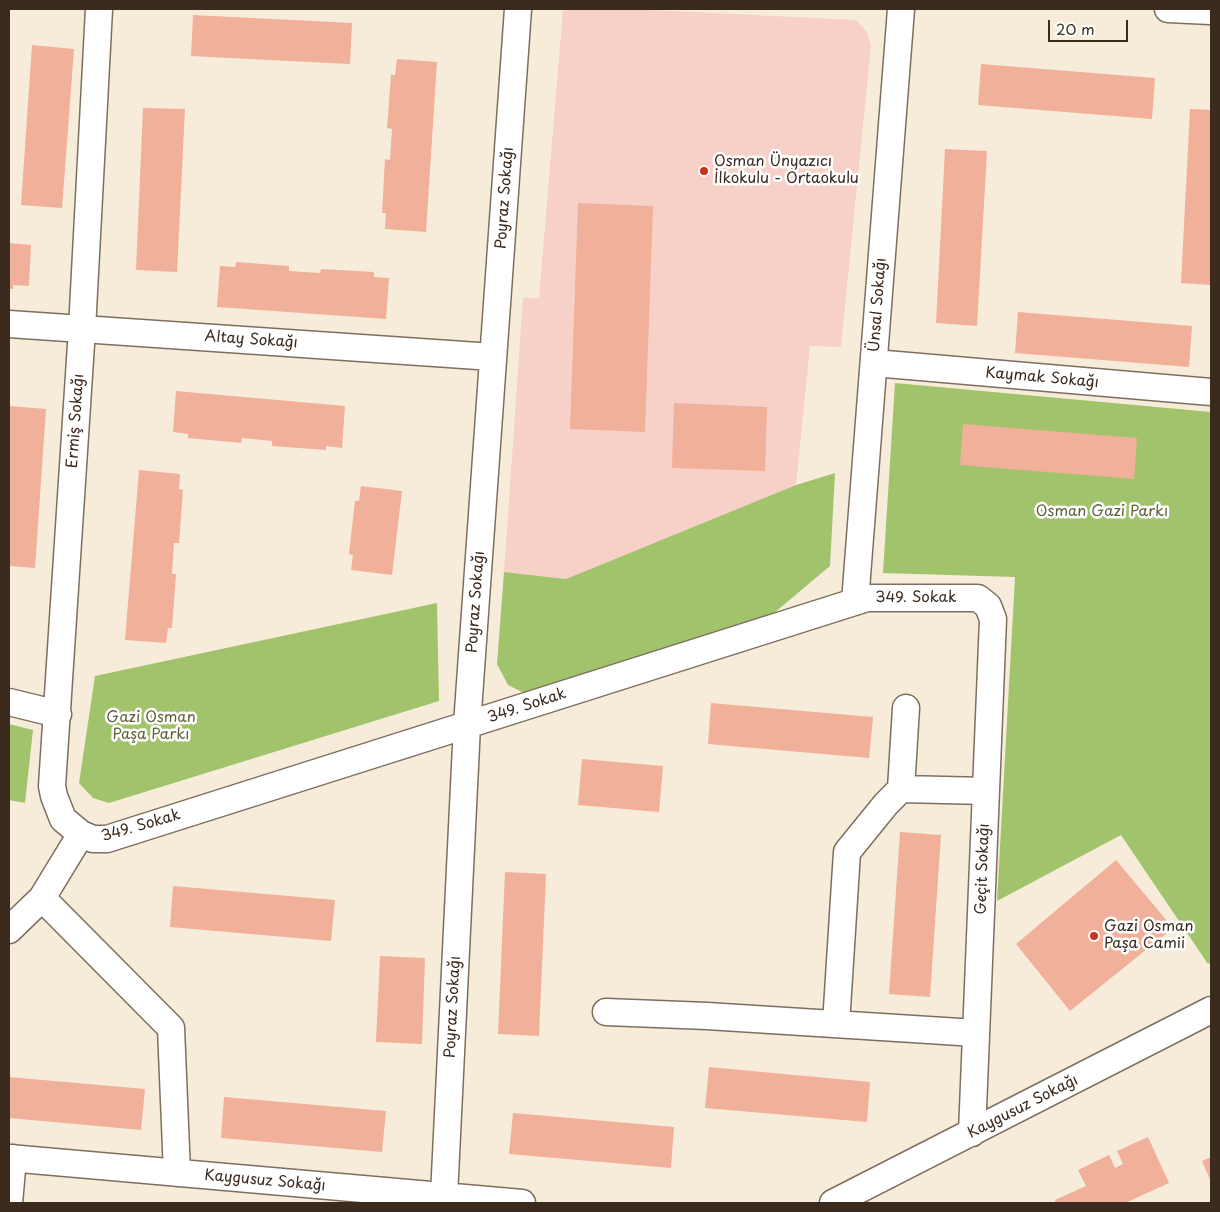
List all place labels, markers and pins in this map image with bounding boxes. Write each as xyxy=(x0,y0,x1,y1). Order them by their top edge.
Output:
place label: Osman Ünyazıcı İlkokulu - Ortaokulu xyxy=(714,153,859,188)
marker: Osman Ünyazıcı İlkokulu - Ortaokulu xyxy=(698,165,710,177)
place label: Gazi Osman Paşa Camii xyxy=(1104,918,1193,953)
marker: Gazi Osman Paşa Camii xyxy=(1088,930,1100,942)

